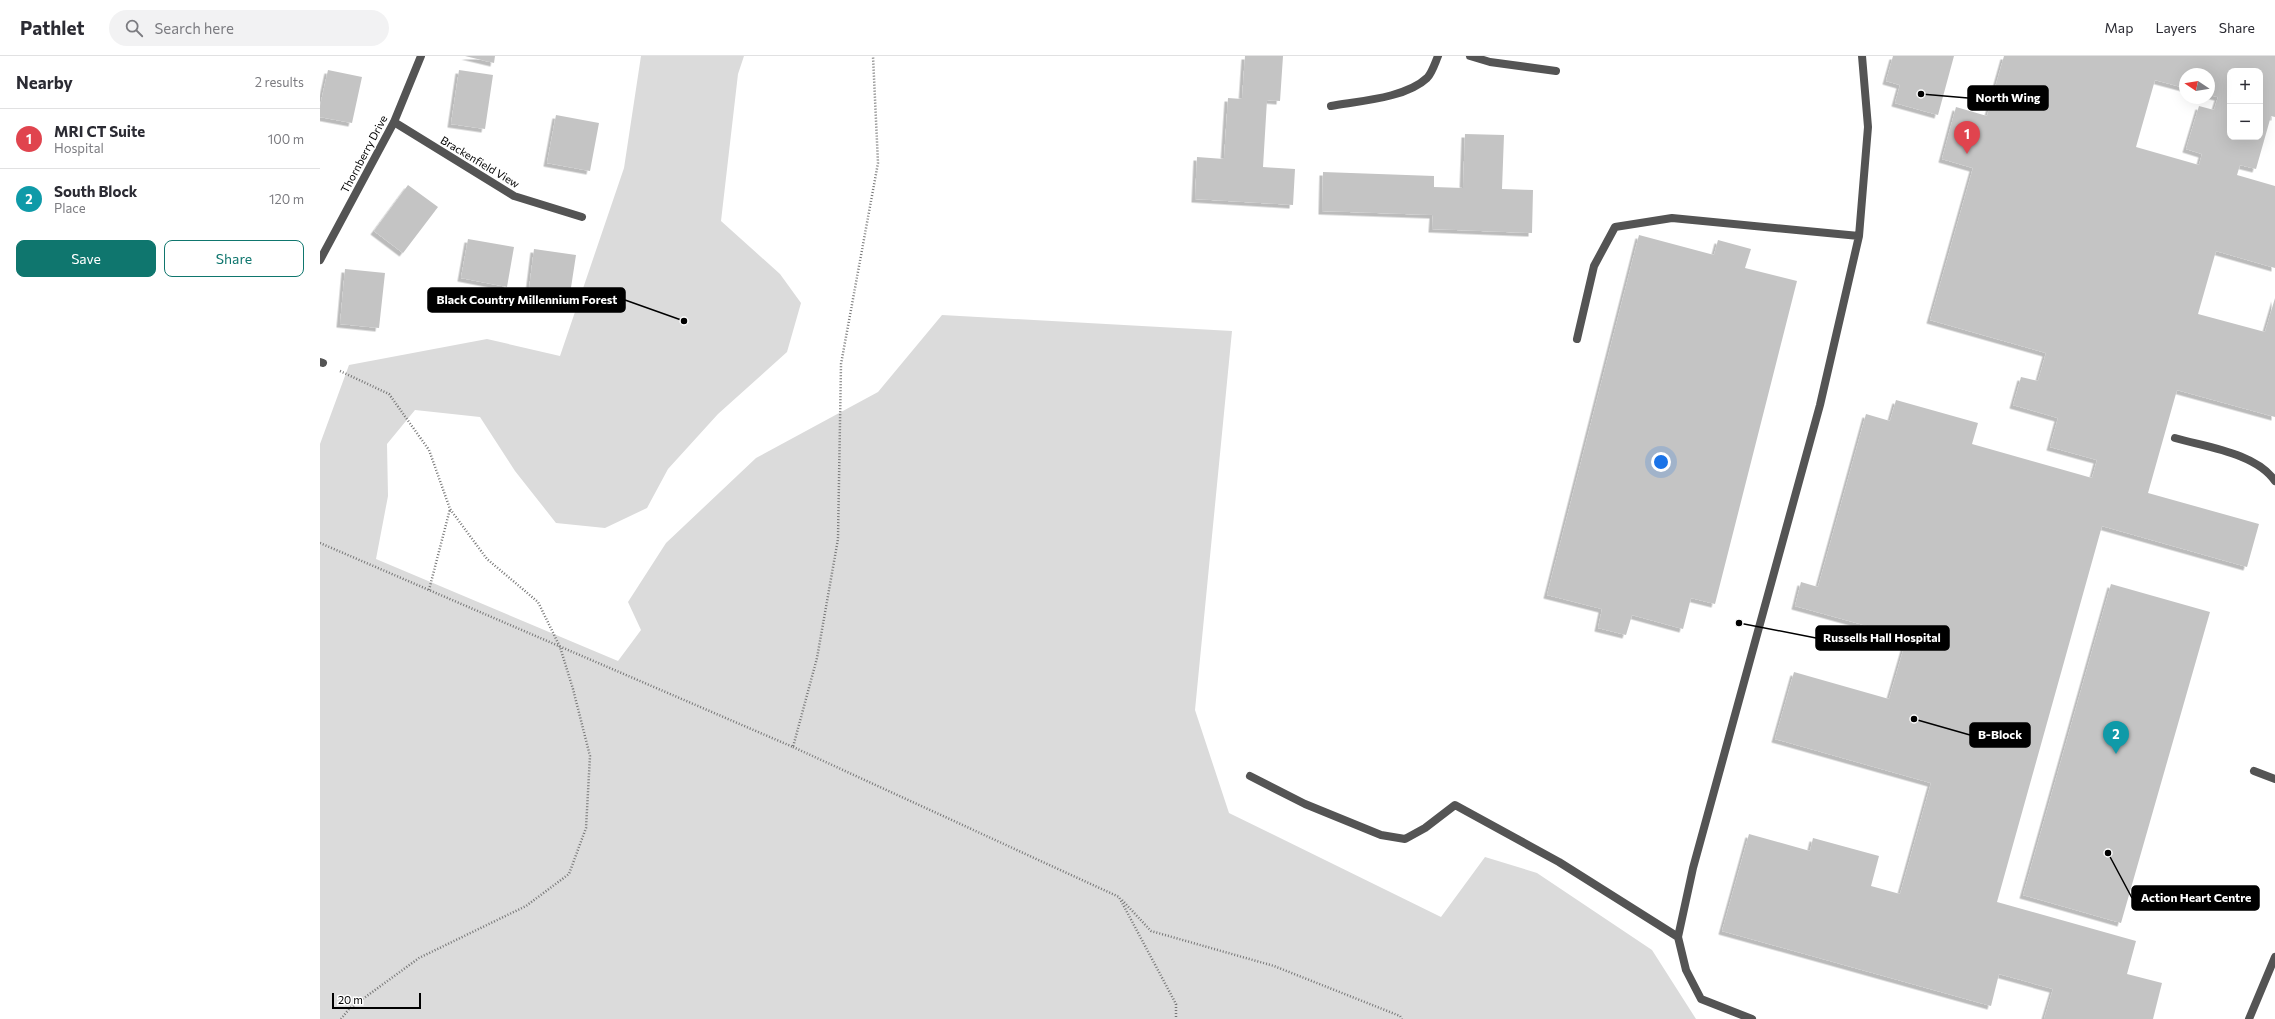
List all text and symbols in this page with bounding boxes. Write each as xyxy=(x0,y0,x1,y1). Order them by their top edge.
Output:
search box xyxy=(109,10,389,46)
text: Pathlet xyxy=(20,16,85,39)
icon: search xyxy=(123,17,145,39)
text: Search here xyxy=(155,19,234,37)
text: Map xyxy=(2105,19,2133,36)
text: Layers xyxy=(2155,19,2197,36)
text: Share xyxy=(2219,19,2255,36)
north arrow xyxy=(2179,68,2215,104)
map controls xyxy=(2227,68,2263,140)
button: + xyxy=(2227,68,2263,104)
text: Nearby xyxy=(16,72,73,93)
text: 2 results xyxy=(255,74,304,90)
callout: North Wing xyxy=(1968,86,2048,110)
text: North Wing xyxy=(1976,90,2041,104)
button: − xyxy=(2227,104,2263,140)
street label: Thornberry Drive xyxy=(338,113,390,195)
pin: 1 xyxy=(1954,121,1980,154)
text: MRI CT Suite xyxy=(54,122,145,140)
text: 1 xyxy=(26,131,32,147)
text: 100 m xyxy=(268,131,304,147)
street label: Brackenfield View xyxy=(439,133,522,190)
text: Hospital xyxy=(54,140,104,156)
text: South Block xyxy=(54,182,137,200)
text: 2 xyxy=(25,191,33,207)
text: 120 m xyxy=(269,191,304,207)
text: Place xyxy=(54,200,86,216)
button: Save xyxy=(16,240,156,277)
button: Share xyxy=(164,240,304,277)
callout: Black Country Millennium Forest xyxy=(428,288,625,312)
text: Black Country Millennium Forest xyxy=(437,292,617,306)
your location xyxy=(1651,452,1671,472)
callout: Russells Hall Hospital xyxy=(1816,626,1949,650)
text: Russells Hall Hospital xyxy=(1823,630,1941,644)
pin: 2 xyxy=(2103,721,2129,754)
callout: B-Block xyxy=(1970,723,2030,747)
text: B-Block xyxy=(1978,727,2022,741)
callout: Action Heart Centre xyxy=(2132,886,2259,910)
text: Action Heart Centre xyxy=(2141,890,2251,904)
scale bar xyxy=(332,991,421,1010)
text: 20 m xyxy=(338,993,363,1006)

